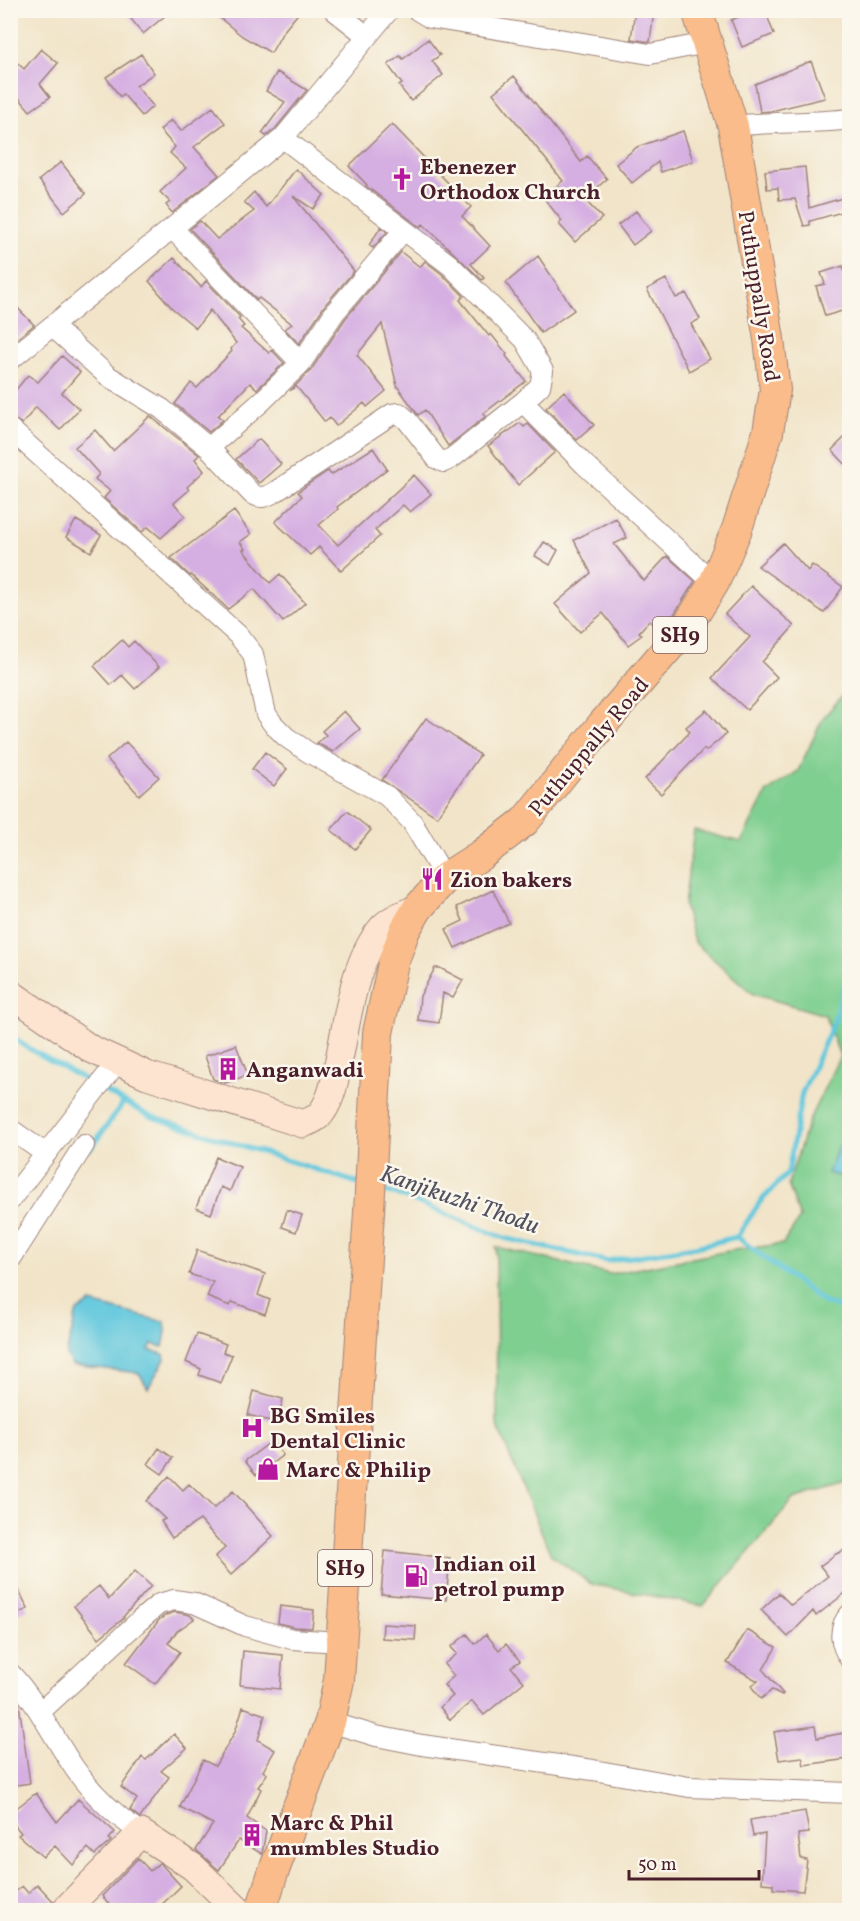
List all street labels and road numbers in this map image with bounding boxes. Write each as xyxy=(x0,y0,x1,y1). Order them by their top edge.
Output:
street label: Puthuppally Road xyxy=(729,208,786,384)
road number: SH9 xyxy=(653,617,707,653)
street label: Puthuppally Road xyxy=(522,671,657,824)
road number: SH9 xyxy=(318,1550,372,1586)

